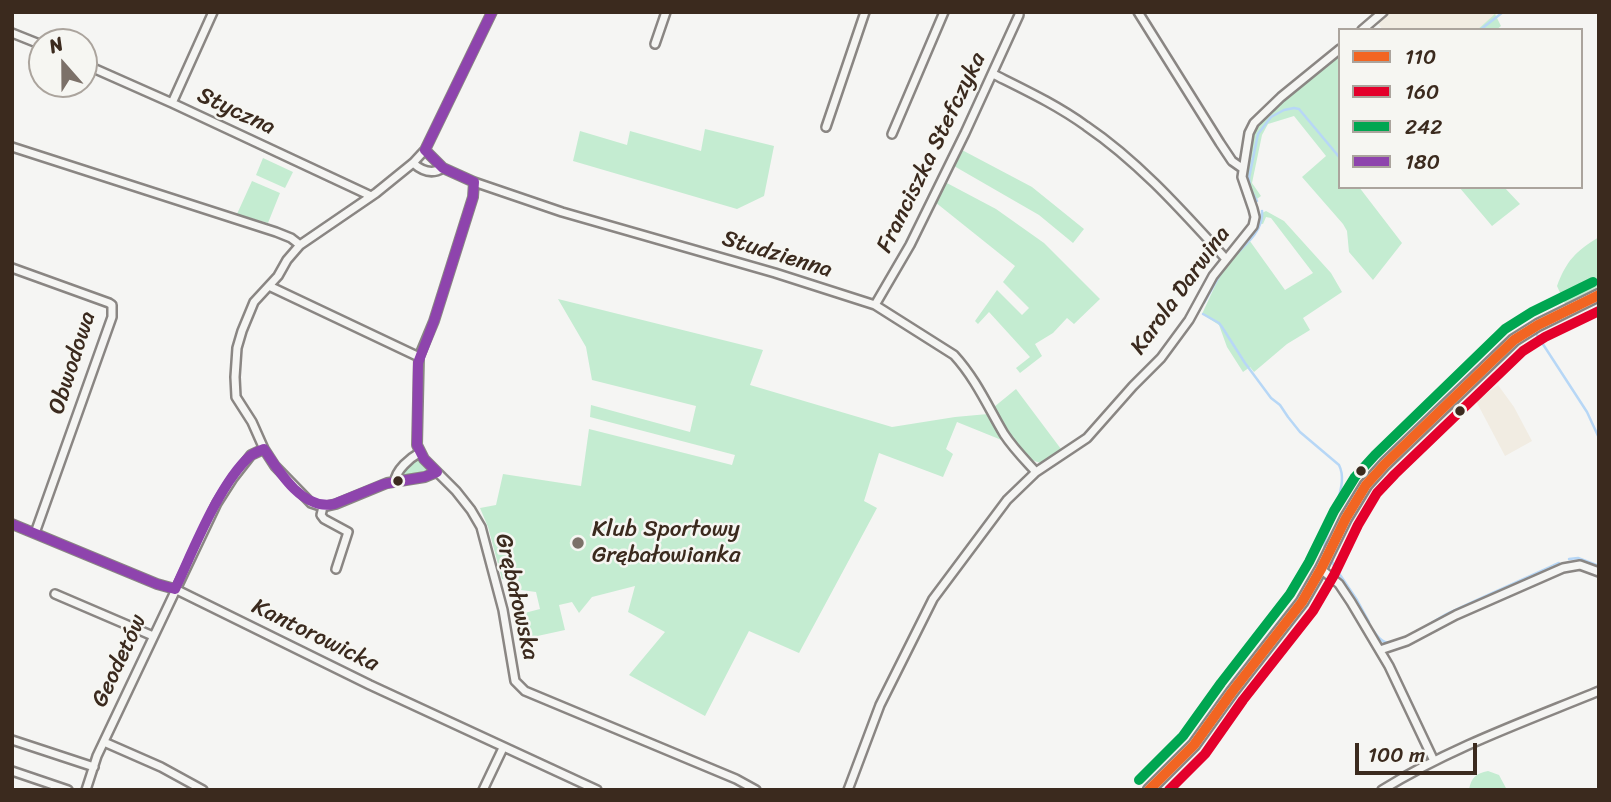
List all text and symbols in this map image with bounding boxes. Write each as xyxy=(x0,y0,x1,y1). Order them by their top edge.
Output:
text: N xyxy=(44,27,68,63)
north arrow xyxy=(28,28,98,98)
legend xyxy=(1338,28,1583,189)
text: 110 xyxy=(1405,38,1436,76)
street label: Franciszka Stefczyka xyxy=(872,48,992,258)
text: 160 xyxy=(1405,73,1439,111)
street label: Styczna xyxy=(193,82,279,142)
text: 242 xyxy=(1405,108,1442,146)
text: 180 xyxy=(1405,143,1440,181)
street label: Karola Darwina xyxy=(1125,222,1237,360)
street label: Studzienna xyxy=(719,225,835,285)
street label: Obwodowa xyxy=(43,308,103,418)
unlabelled marker xyxy=(1453,404,1467,418)
unlabelled marker xyxy=(1354,464,1368,478)
unlabelled marker xyxy=(391,474,405,488)
place label: Klub Sportowy Grębałowianka xyxy=(592,516,741,570)
street label: Grębałowska xyxy=(488,531,544,663)
marker: Klub Sportowy Grębałowianka xyxy=(570,535,586,551)
street label: Kantorowicka xyxy=(247,593,383,679)
street label: Geodetów xyxy=(87,610,153,712)
scale bar xyxy=(1359,728,1482,772)
text: 100 m xyxy=(1368,736,1425,774)

